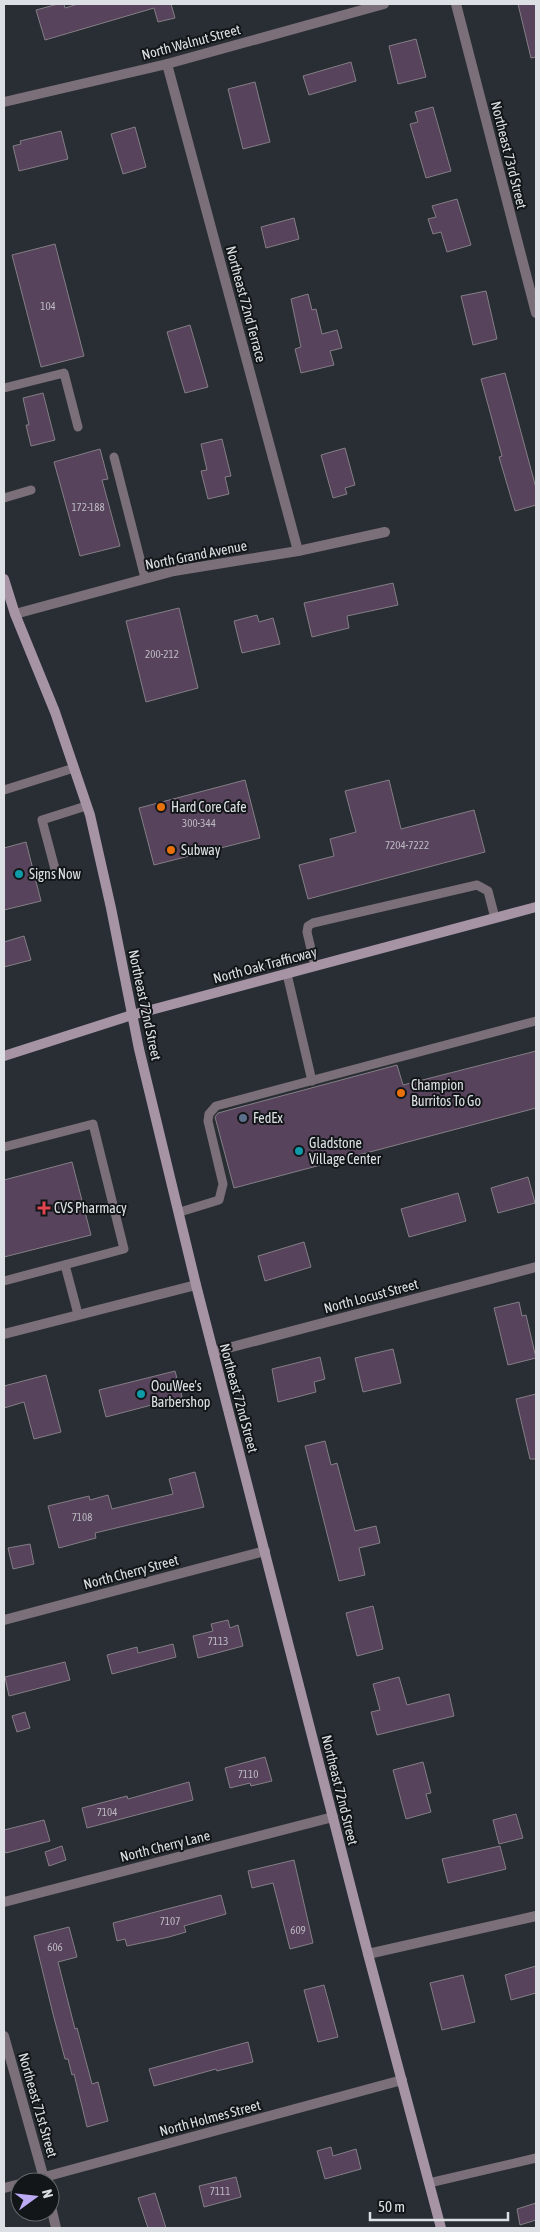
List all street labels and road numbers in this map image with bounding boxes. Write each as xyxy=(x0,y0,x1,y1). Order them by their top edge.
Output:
street label: North Walnut Street xyxy=(140,21,242,63)
street label: Northeast 73rd Street xyxy=(488,100,530,210)
street label: Northeast 72nd Terrace xyxy=(223,244,269,364)
street label: North Grand Avenue xyxy=(144,537,248,573)
street label: North Oak Trafficway xyxy=(212,943,319,987)
street label: Northeast 72nd Street xyxy=(125,948,165,1062)
street label: North Locust Street xyxy=(322,1276,420,1316)
street label: Northeast 72nd Street xyxy=(217,1342,261,1454)
street label: North Cherry Street xyxy=(82,1552,180,1592)
street label: Northeast 72nd Street xyxy=(319,1733,361,1847)
street label: North Cherry Lane xyxy=(118,1827,212,1865)
street label: Northeast 71st Street xyxy=(15,2051,61,2159)
street label: North Holmes Street xyxy=(158,2097,262,2139)

